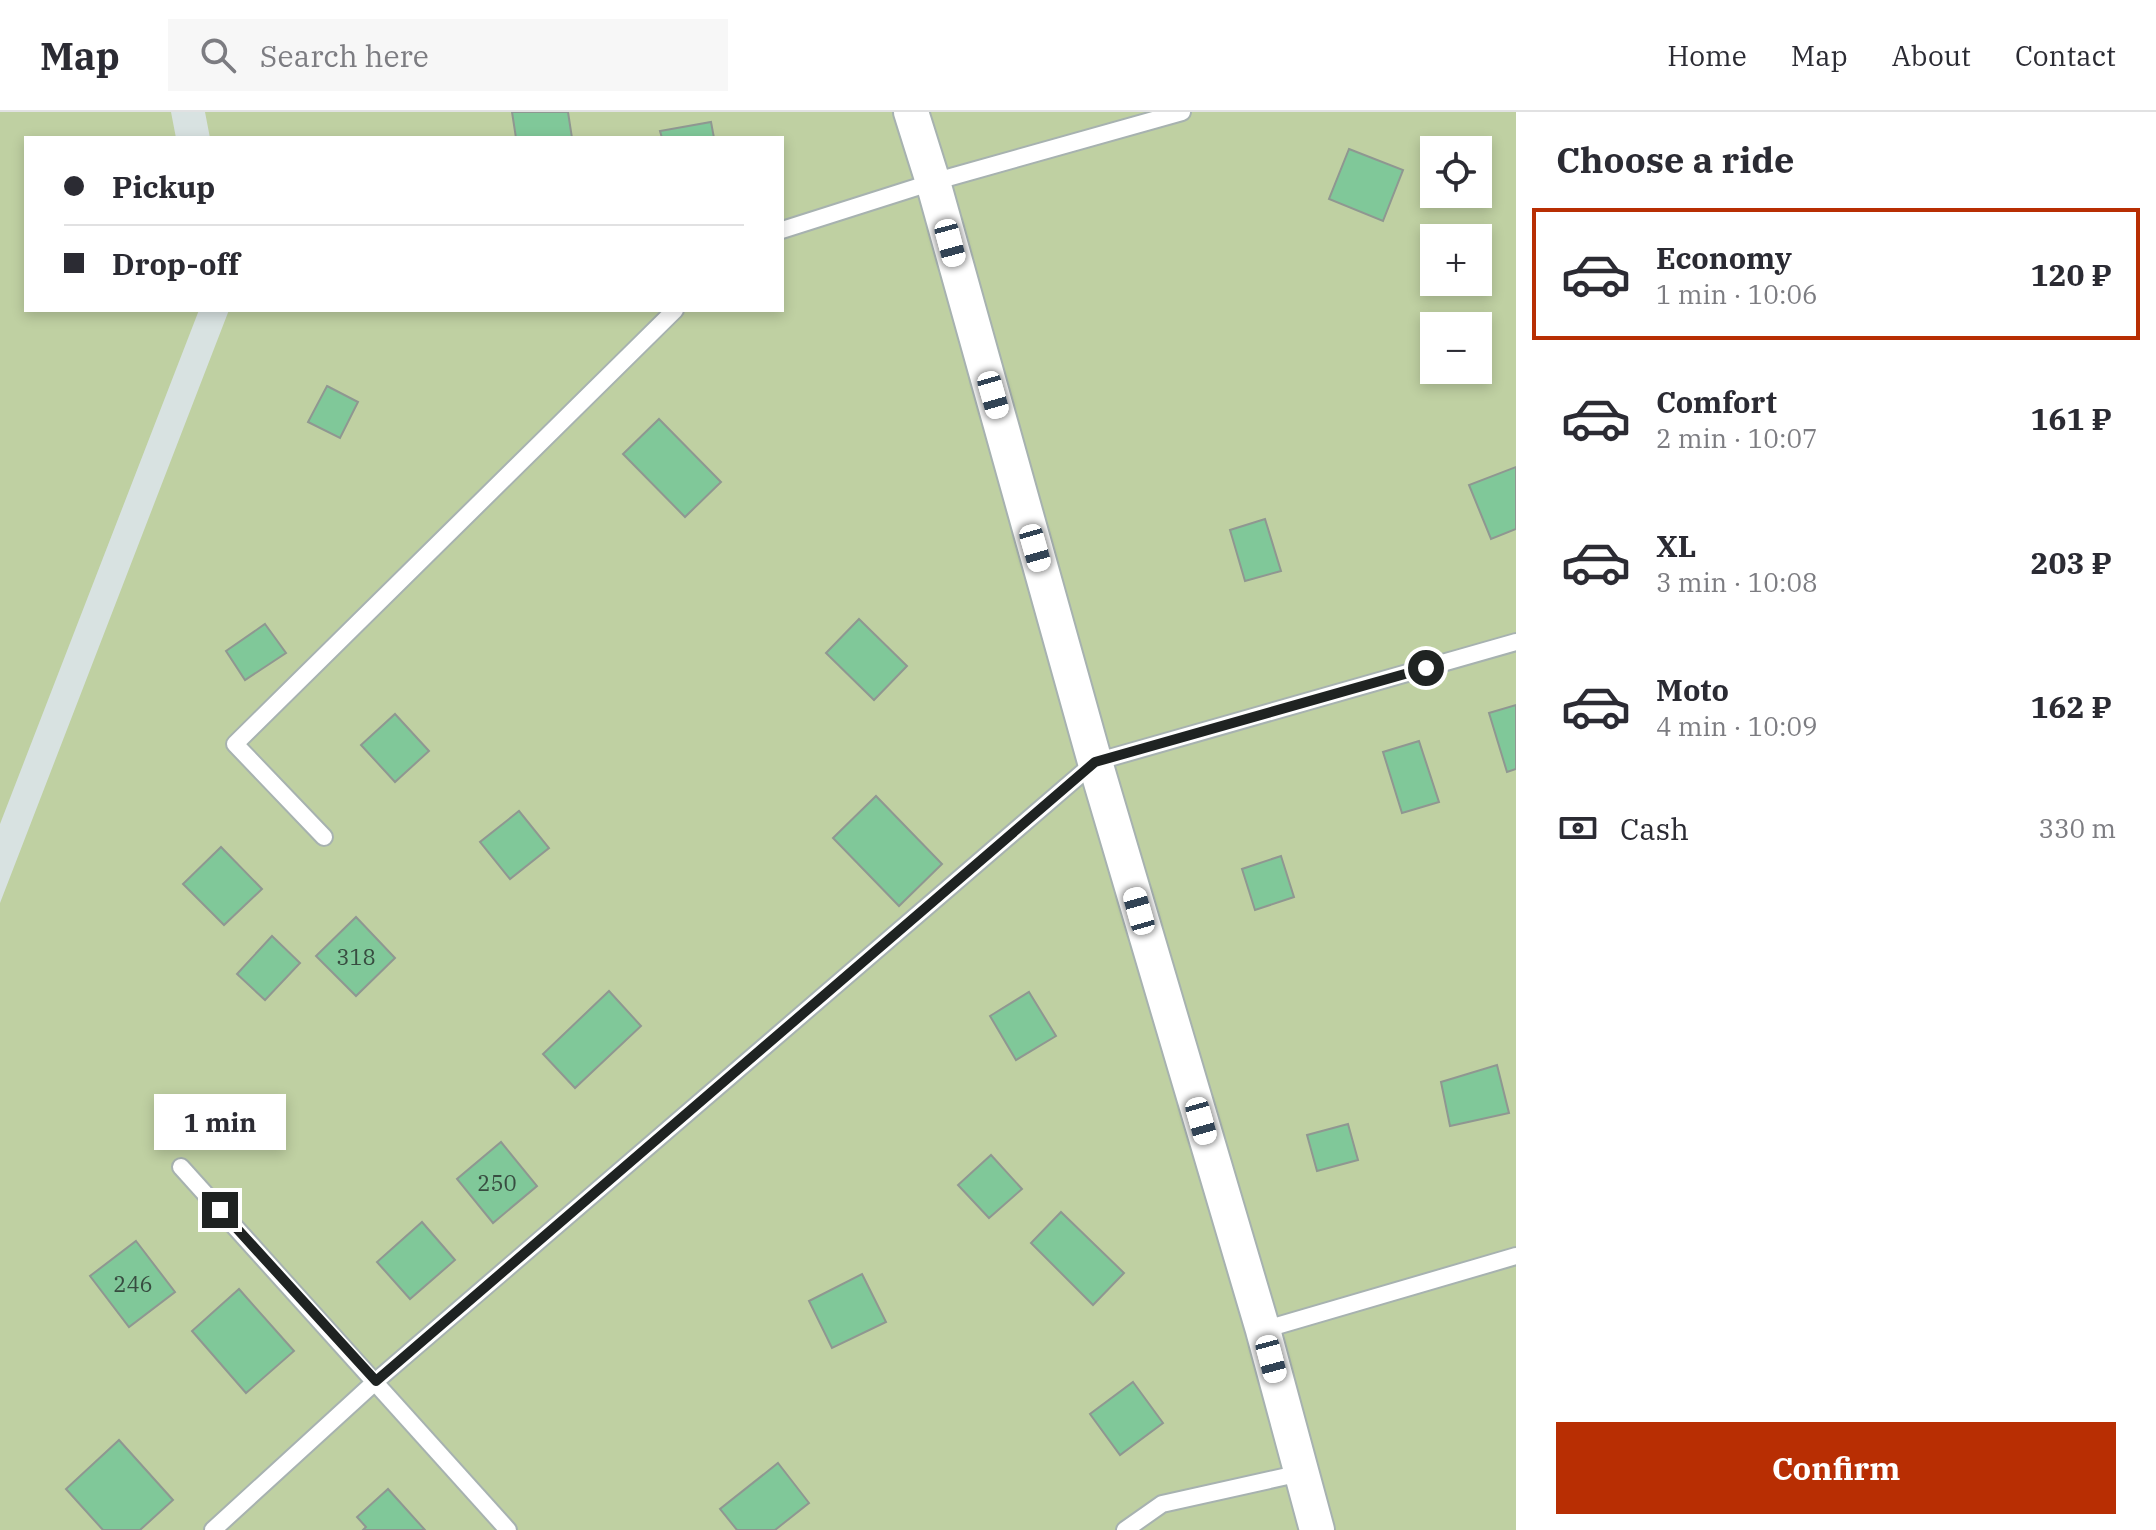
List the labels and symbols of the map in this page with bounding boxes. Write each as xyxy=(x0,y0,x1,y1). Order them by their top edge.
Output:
car xyxy=(932,217,968,269)
car xyxy=(975,369,1011,421)
car xyxy=(1017,522,1053,574)
route start xyxy=(1408,650,1444,686)
car xyxy=(1121,885,1157,937)
house number: 318 xyxy=(336,942,376,971)
callout: 1 min xyxy=(154,1094,286,1150)
car xyxy=(1183,1095,1219,1147)
house number: 250 xyxy=(477,1168,517,1197)
route end xyxy=(202,1192,238,1228)
house number: 246 xyxy=(113,1269,153,1298)
car xyxy=(1253,1333,1289,1385)

